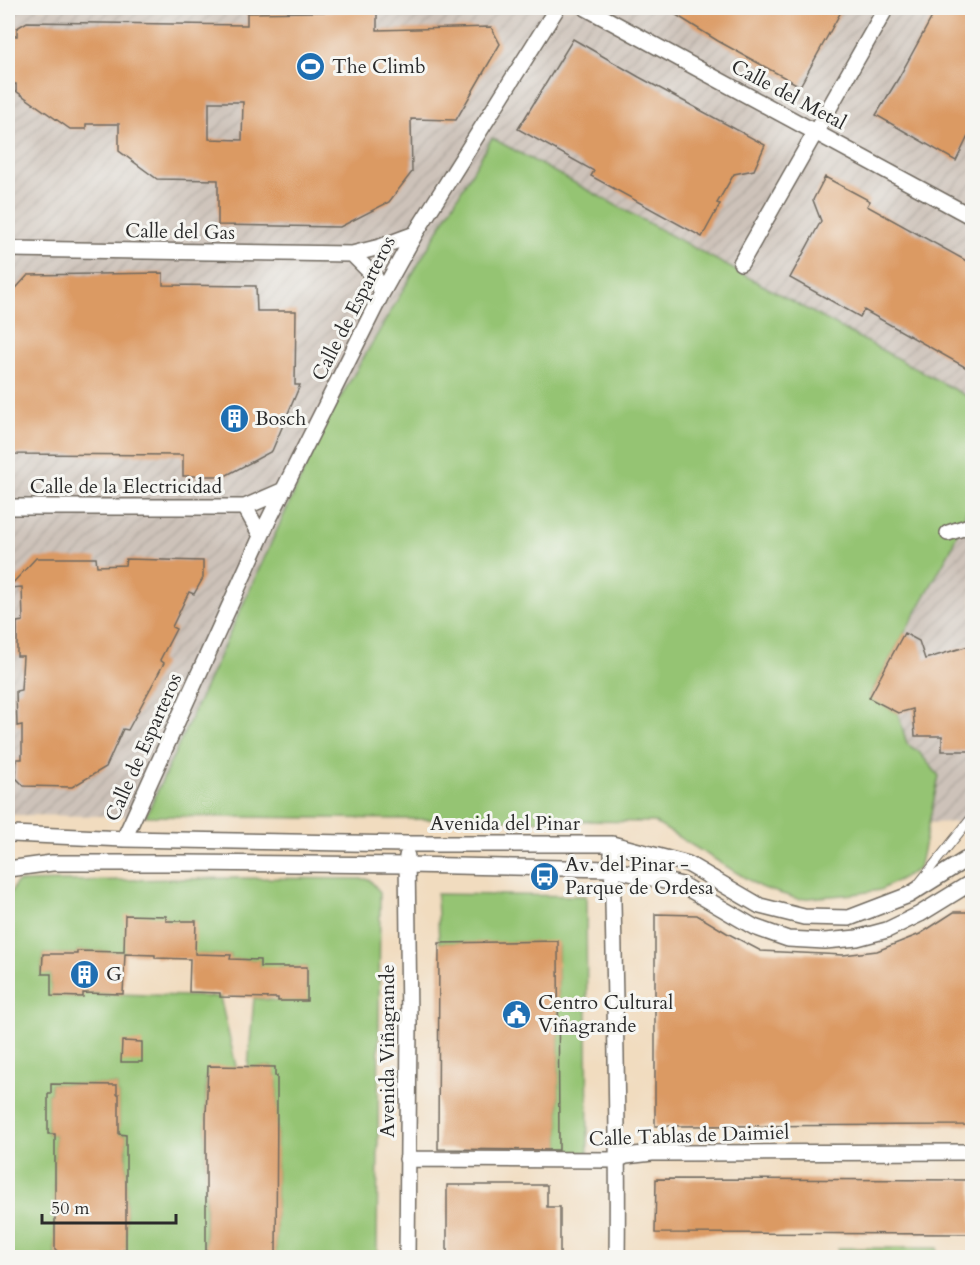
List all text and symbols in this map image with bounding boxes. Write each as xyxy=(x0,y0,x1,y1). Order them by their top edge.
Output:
sports icon: The Climb xyxy=(295,50,327,82)
place label: The Climb xyxy=(332,53,426,80)
street label: Calle del Metal xyxy=(726,53,851,136)
street label: Calle del Gas xyxy=(125,217,235,246)
street label: Calle de Esparteros xyxy=(305,231,402,385)
building icon: Bosch xyxy=(218,402,250,434)
place label: Bosch xyxy=(255,405,306,432)
street label: Calle de la Electricidad xyxy=(30,473,223,500)
street label: Calle de Esparteros xyxy=(99,669,188,826)
street label: Avenida del Pinar xyxy=(430,810,581,837)
place label: Av. del Pinar - Parque de Ordesa xyxy=(565,851,714,901)
bus stop icon: Av. del Pinar - Parque de Ordesa xyxy=(528,860,560,892)
building icon: G xyxy=(69,958,101,990)
place label: G xyxy=(106,961,122,988)
street label: Avenida Viñagrande xyxy=(374,964,401,1138)
place label: Centro Cultural Viñagrande xyxy=(538,989,673,1039)
public building icon: Centro Cultural Viñagrande xyxy=(501,998,533,1030)
street label: Calle Tablas de Daimiel xyxy=(588,1119,790,1152)
scale bar xyxy=(42,1187,176,1225)
text: 50 m xyxy=(51,1196,90,1221)

